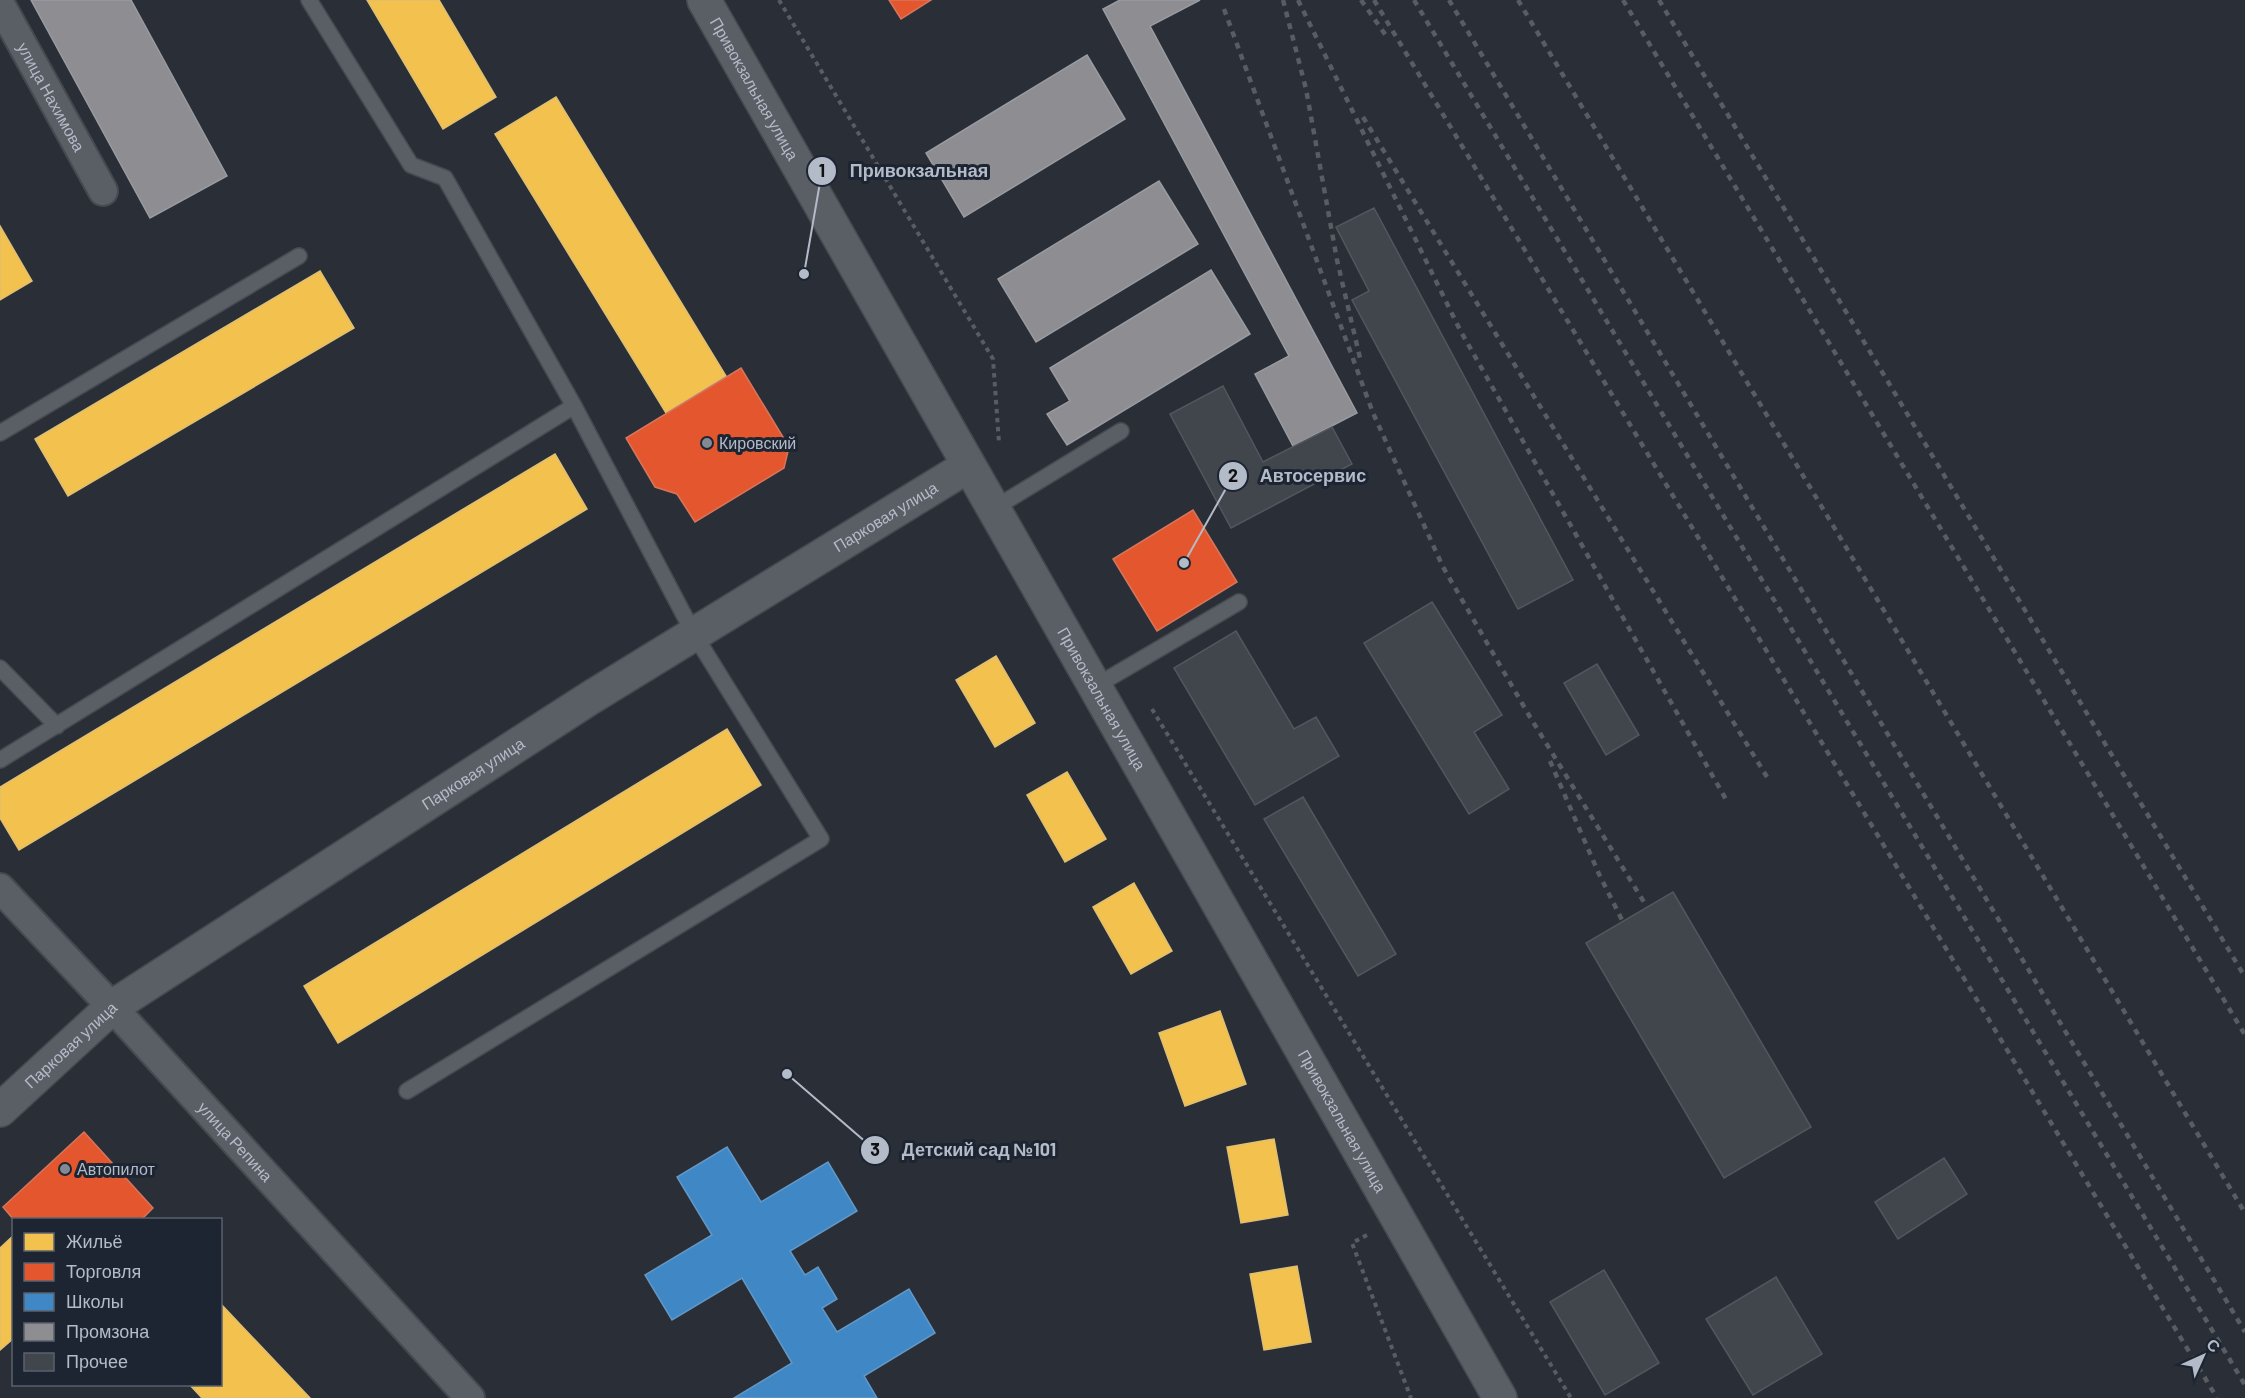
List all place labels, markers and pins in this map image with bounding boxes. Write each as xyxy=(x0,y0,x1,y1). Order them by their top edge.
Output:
callout: Привокзальная xyxy=(807,153,1000,189)
place label: Кировский xyxy=(719,433,796,452)
marker: Кировский xyxy=(700,436,714,450)
callout: Автосервис xyxy=(1218,458,1378,494)
callout: Детский сад №101 xyxy=(860,1132,1068,1168)
place label: Автопилот xyxy=(77,1159,156,1178)
marker: Автопилот xyxy=(58,1162,72,1176)

